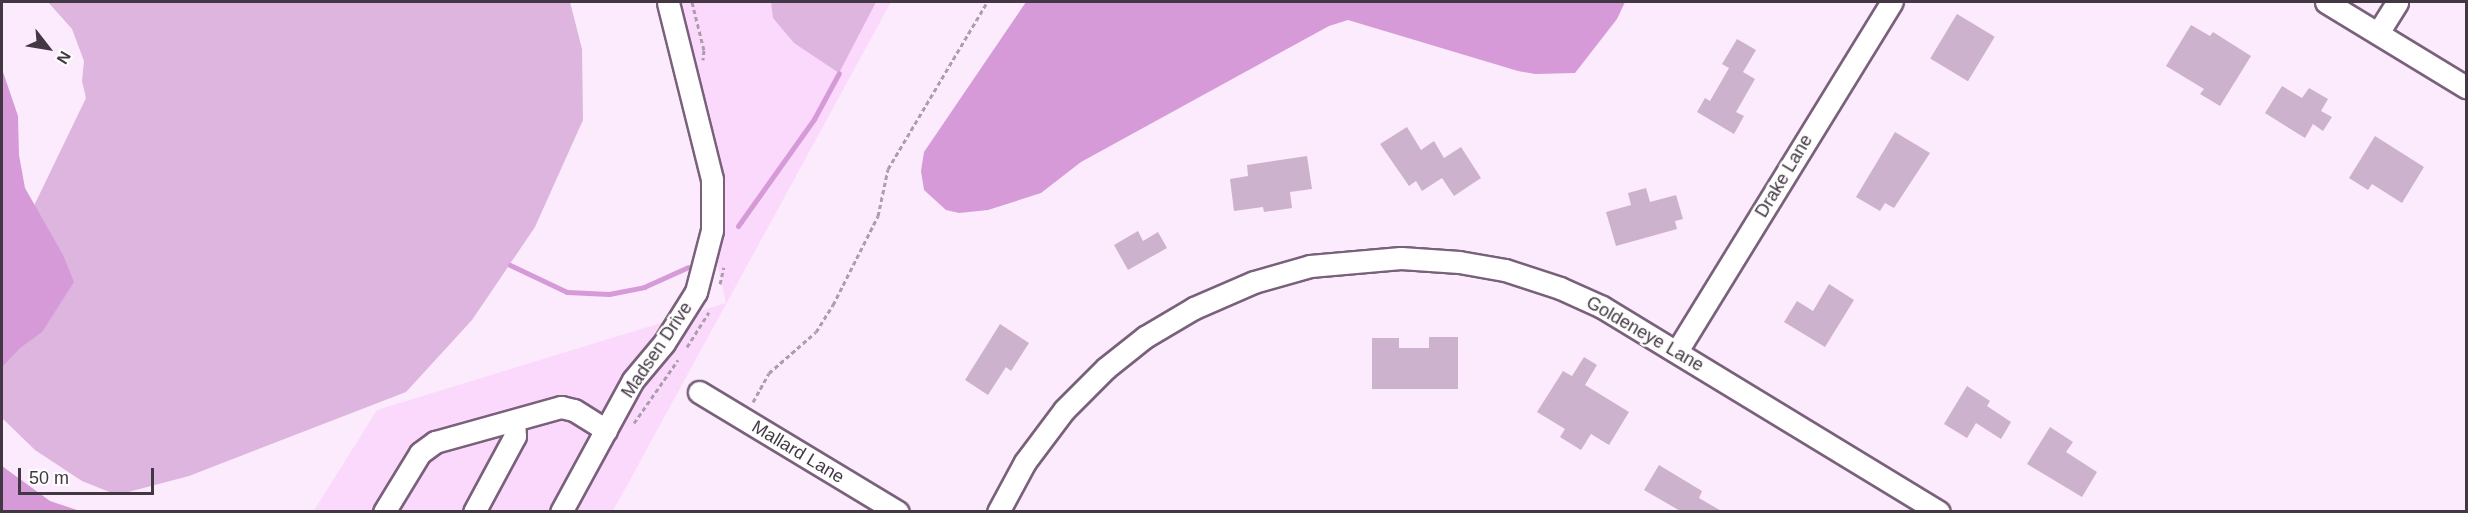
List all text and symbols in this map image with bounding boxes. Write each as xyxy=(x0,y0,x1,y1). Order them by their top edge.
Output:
north arrow xyxy=(18,18,78,78)
text: N xyxy=(54,48,74,67)
street label: Drake Lane xyxy=(1751,131,1817,221)
street label: Goldeneye Lane xyxy=(1582,292,1708,376)
street label: Madsen Drive xyxy=(617,298,697,402)
street label: Mallard Lane xyxy=(748,416,848,488)
scale bar xyxy=(21,456,158,494)
text: 50 m xyxy=(29,468,69,488)

